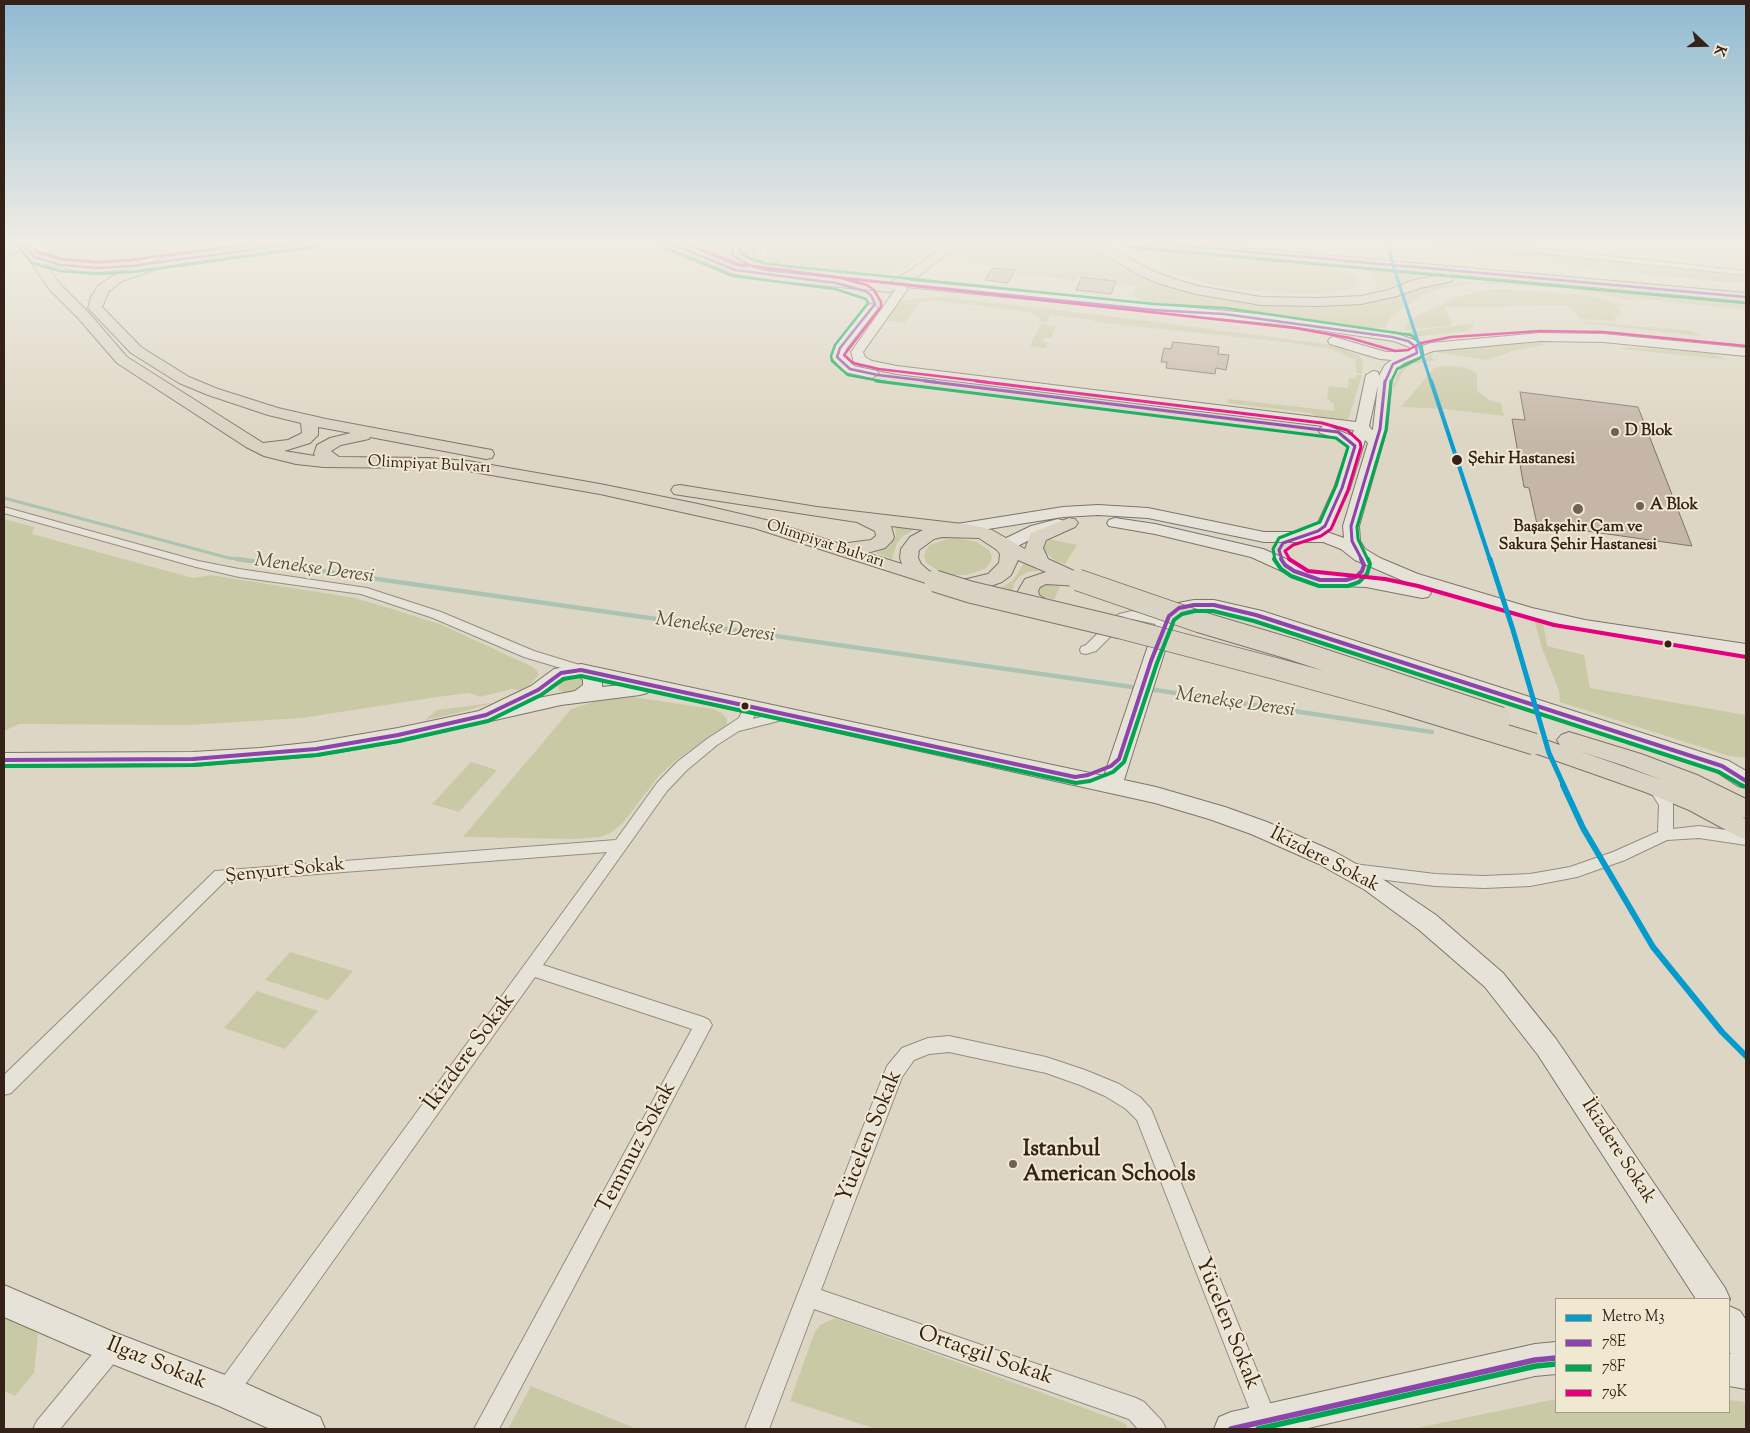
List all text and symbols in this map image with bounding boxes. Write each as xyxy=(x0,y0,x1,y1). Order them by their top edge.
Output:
north arrow xyxy=(1680,20,1730,70)
text: K xyxy=(1708,42,1730,59)
place label: D Blok xyxy=(1625,422,1673,442)
marker: D Blok xyxy=(1609,426,1621,438)
place label: Şehir Hastanesi xyxy=(1468,450,1575,470)
street label: Olimpiyat Bulvarı xyxy=(367,453,491,479)
marker: Şehir Hastanesi xyxy=(1450,453,1464,467)
place label: A Blok xyxy=(1650,496,1698,516)
marker: A Blok xyxy=(1634,500,1646,512)
marker: Başakşehir Çam ve Sakura Şehir Hastanesi xyxy=(1571,502,1585,516)
street label: Olimpiyat Bulvarı xyxy=(764,517,886,573)
place label: Başakşehir Çam ve Sakura Şehir Hastanesi xyxy=(1499,518,1657,556)
water label: Menekşe Deresi xyxy=(253,550,375,590)
water label: Menekşe Deresi xyxy=(654,609,776,649)
unlabelled marker xyxy=(1663,639,1673,649)
water label: Menekşe Deresi xyxy=(1174,684,1296,724)
unlabelled marker xyxy=(740,701,750,711)
street label: İkizdere Sokak xyxy=(1265,824,1383,898)
street label: Şenyurt Sokak xyxy=(224,854,346,890)
street label: İkizdere Sokak xyxy=(419,989,523,1117)
street label: Yücelen Sokak xyxy=(833,1067,909,1207)
street label: Temmuz Sokak xyxy=(592,1078,684,1218)
street label: İkizdere Sokak xyxy=(1575,1095,1659,1209)
place label: Istanbul American Schools xyxy=(1023,1138,1196,1190)
marker: Istanbul American Schools xyxy=(1007,1158,1019,1170)
street label: Yücelen Sokak xyxy=(1188,1254,1264,1394)
legend xyxy=(1555,1298,1730,1413)
text: Metro M3 xyxy=(1602,1307,1664,1328)
street label: Ortaçgil Sokak xyxy=(914,1322,1056,1392)
text: 78E xyxy=(1602,1332,1626,1353)
street label: Ilgaz Sokak xyxy=(102,1333,210,1397)
text: 78F xyxy=(1602,1357,1625,1378)
text: 79K xyxy=(1602,1382,1627,1403)

